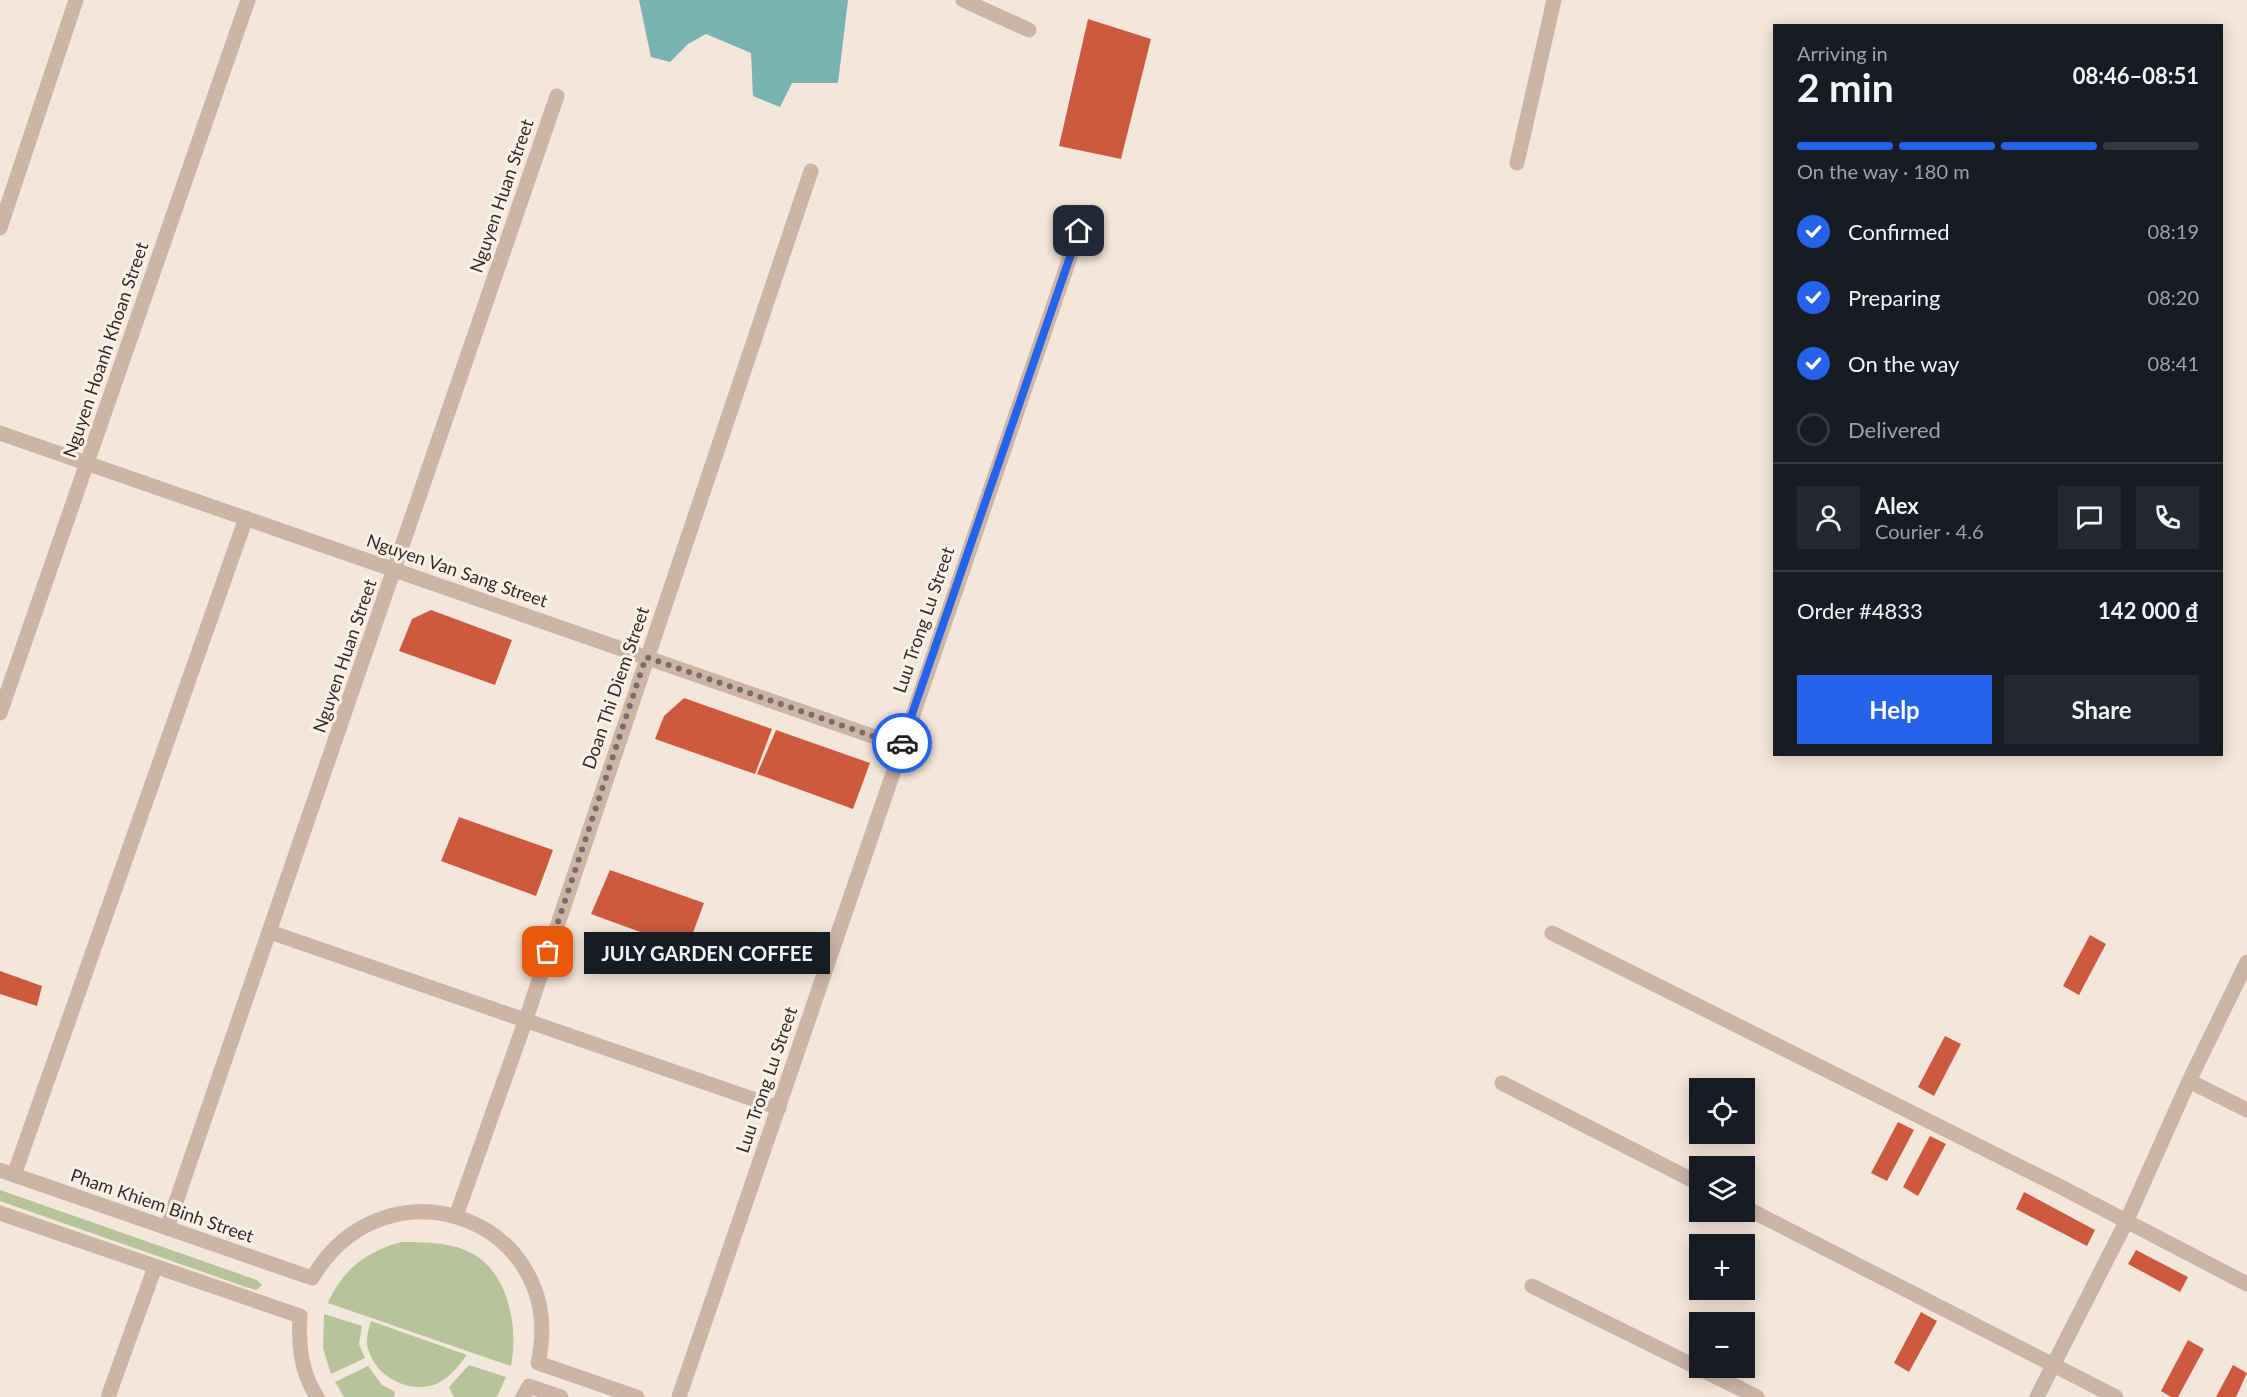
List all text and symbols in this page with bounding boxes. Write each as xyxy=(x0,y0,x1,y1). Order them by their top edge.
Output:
text: Arriving in xyxy=(1797,41,1888,65)
text: 08:46–08:51 xyxy=(2073,62,2199,89)
text: 2 min xyxy=(1797,64,1894,110)
street label: Nguyen Huan Street xyxy=(465,116,538,275)
text: On the way · 180 m xyxy=(1797,159,1970,183)
pin xyxy=(1053,205,1104,256)
icon: home xyxy=(1062,214,1095,247)
icon: check xyxy=(1797,215,1830,248)
text: Confirmed xyxy=(1848,218,1950,245)
text: 08:19 xyxy=(2148,219,2199,243)
street label: Nguyen Hoanh Khoan Street xyxy=(58,238,153,460)
icon: check xyxy=(1797,281,1830,314)
text: Preparing xyxy=(1848,284,1940,311)
text: 08:20 xyxy=(2148,285,2199,309)
icon: check xyxy=(1797,347,1830,380)
text: On the way xyxy=(1848,350,1959,377)
text: 08:41 xyxy=(2148,351,2199,375)
text: Delivered xyxy=(1848,416,1941,443)
button: person xyxy=(1797,486,1860,549)
button: chat xyxy=(2058,486,2121,549)
button: phone xyxy=(2136,486,2199,549)
text: Alex xyxy=(1875,492,1919,519)
text: Courier · 4.6 xyxy=(1875,519,1984,543)
street label: Nguyen Van Sang Street xyxy=(364,529,551,612)
street label: Luu Trong Lu Street xyxy=(888,543,958,695)
street label: Nguyen Huan Street xyxy=(308,576,381,735)
text: Order #4833 xyxy=(1797,597,1923,624)
text: 142 000 ₫ xyxy=(2098,597,2199,624)
street label: Doan Thi Diem Street xyxy=(577,603,653,772)
button: Help xyxy=(1797,675,1992,744)
button: Share xyxy=(2004,675,2199,744)
courier xyxy=(872,713,932,773)
icon: car xyxy=(886,727,919,760)
pin xyxy=(522,926,573,977)
callout: JULY GARDEN COFFEE xyxy=(584,931,830,973)
icon: bag xyxy=(531,935,564,968)
text: JULY GARDEN COFFEE xyxy=(601,941,813,965)
street label: Luu Trong Lu Street xyxy=(731,1003,801,1155)
map controls xyxy=(1689,1078,1755,1378)
button: locate xyxy=(1689,1078,1755,1144)
button: layers xyxy=(1689,1156,1755,1222)
street label: Pham Khiem Binh Street xyxy=(68,1163,257,1247)
button: + xyxy=(1689,1234,1755,1300)
button: − xyxy=(1689,1312,1755,1378)

